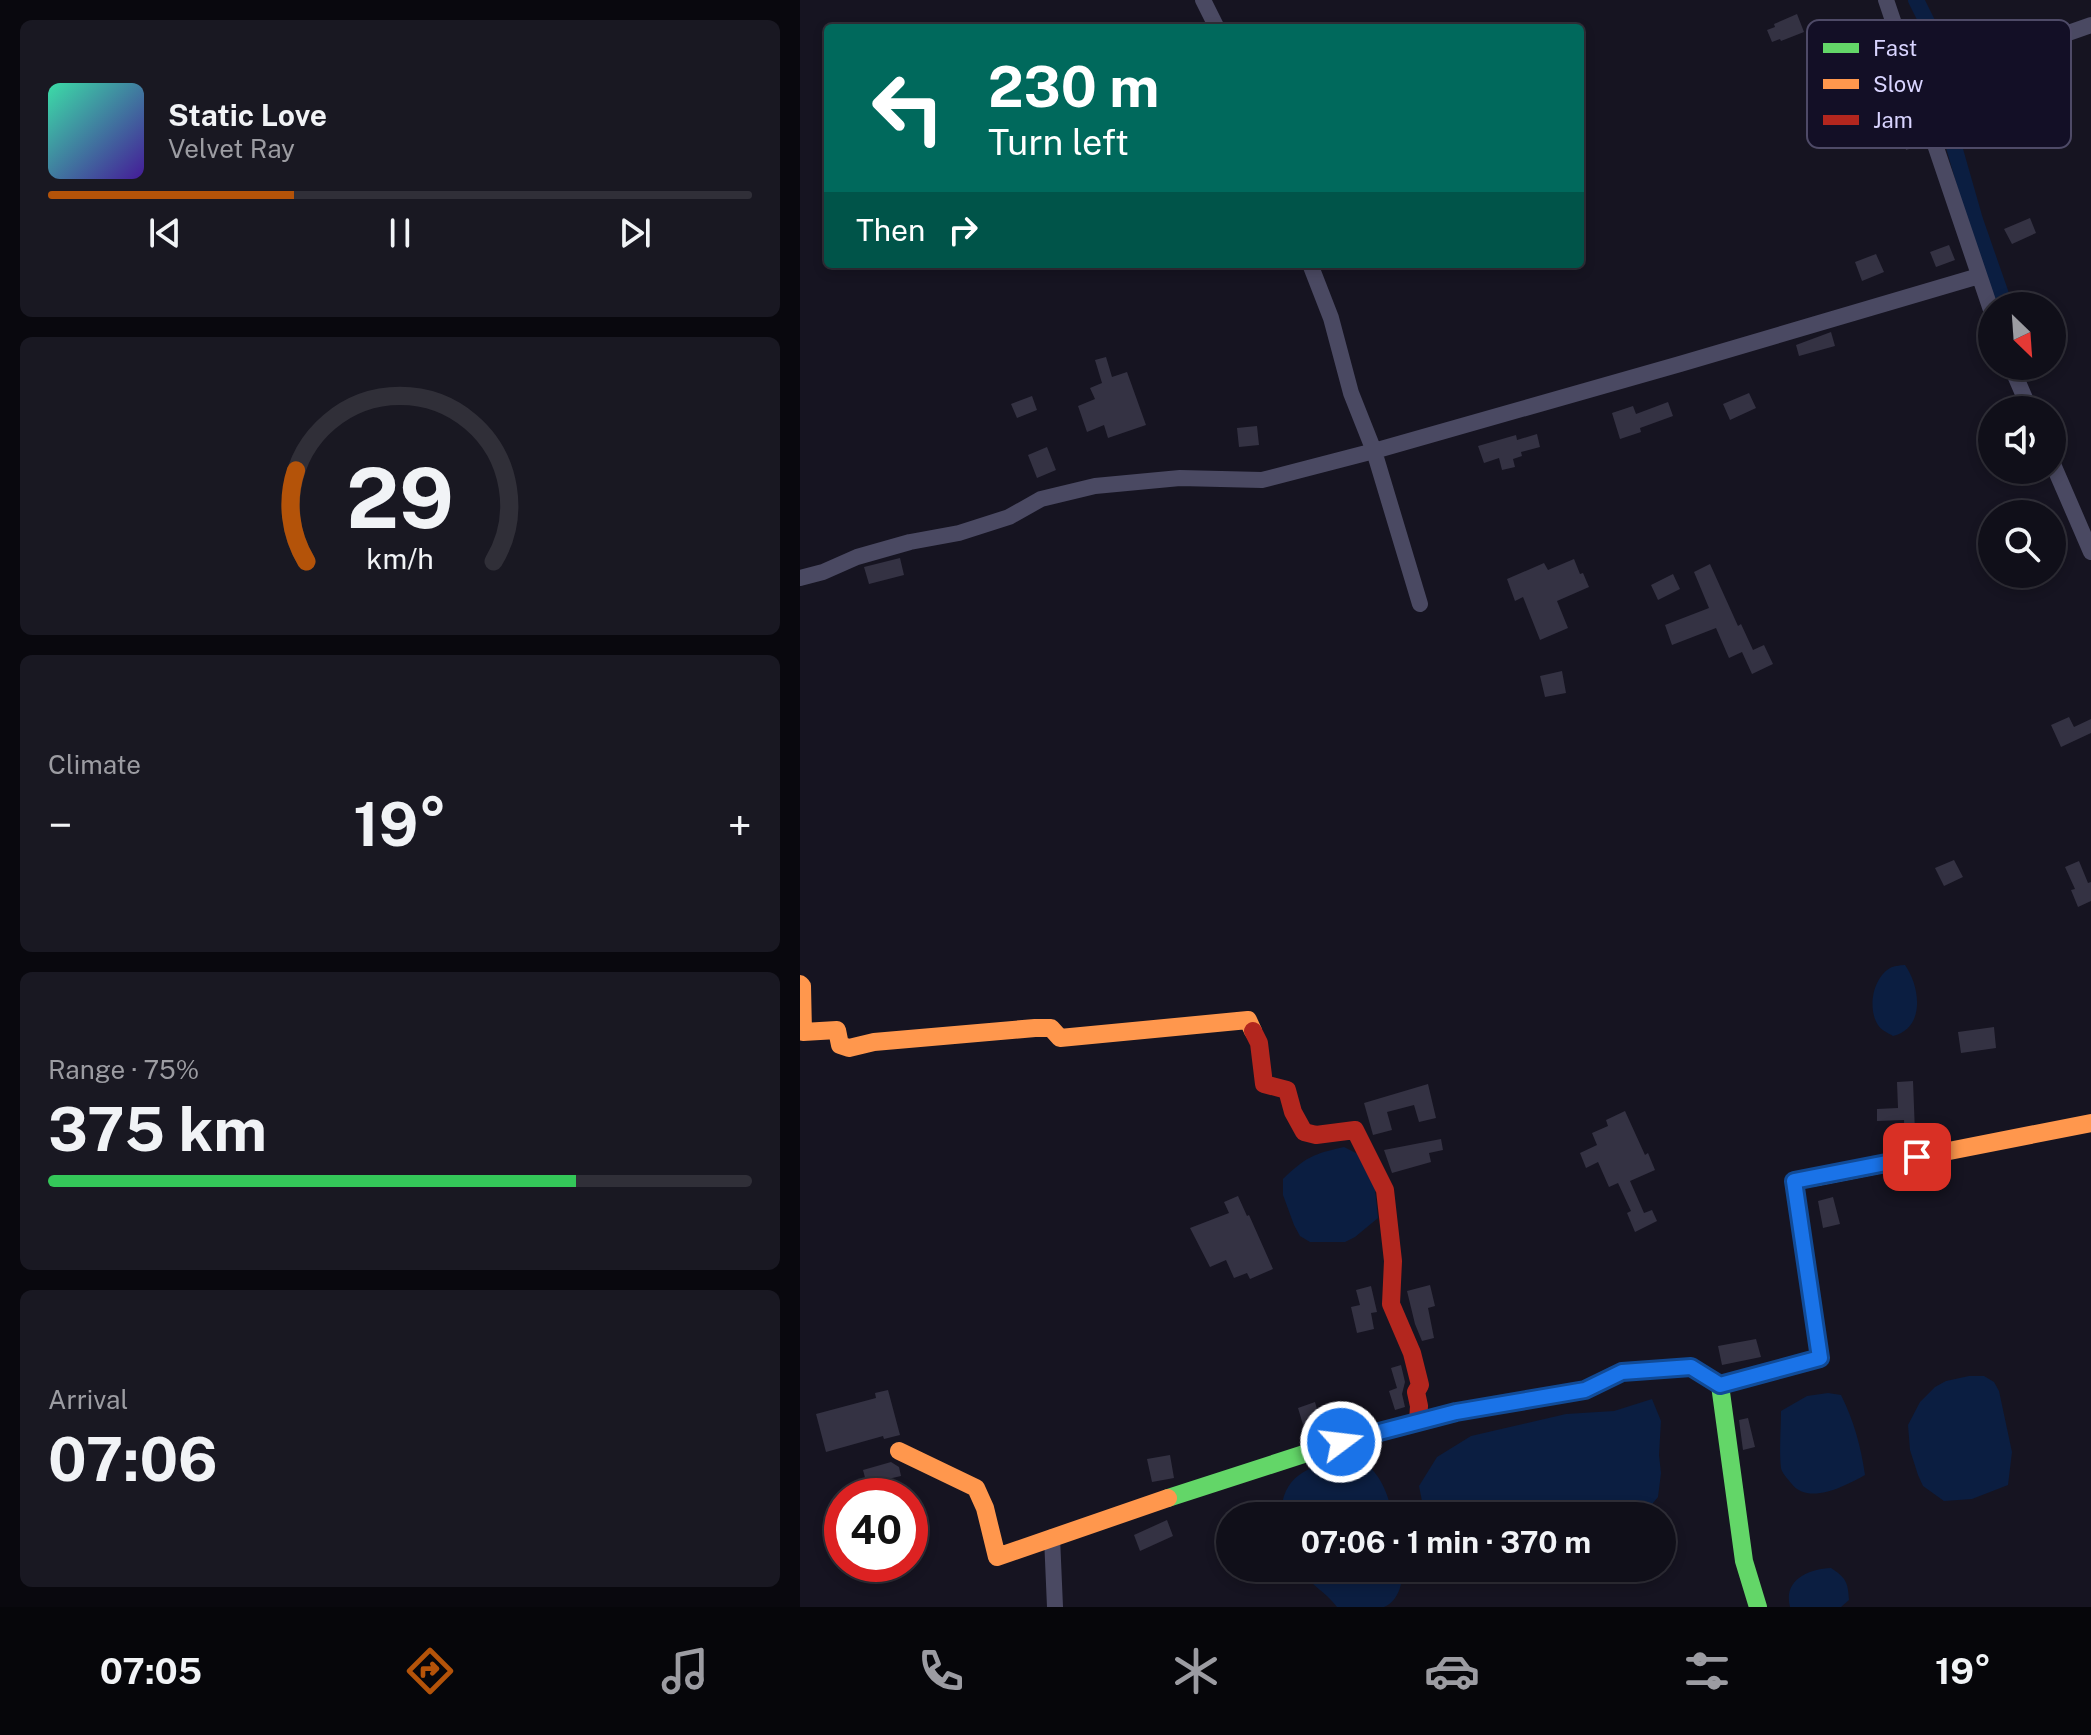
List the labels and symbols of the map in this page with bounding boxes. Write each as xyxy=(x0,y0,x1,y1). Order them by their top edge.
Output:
legend xyxy=(1807,20,2071,148)
text: Fast xyxy=(1873,35,1917,61)
text: Slow xyxy=(1873,71,1923,97)
text: Jam xyxy=(1873,107,1913,133)
north arrow xyxy=(1978,292,2066,380)
pin xyxy=(1883,1123,1951,1191)
position arrow xyxy=(1299,1400,1383,1484)
speed limit sign: 40 xyxy=(824,1478,928,1582)

